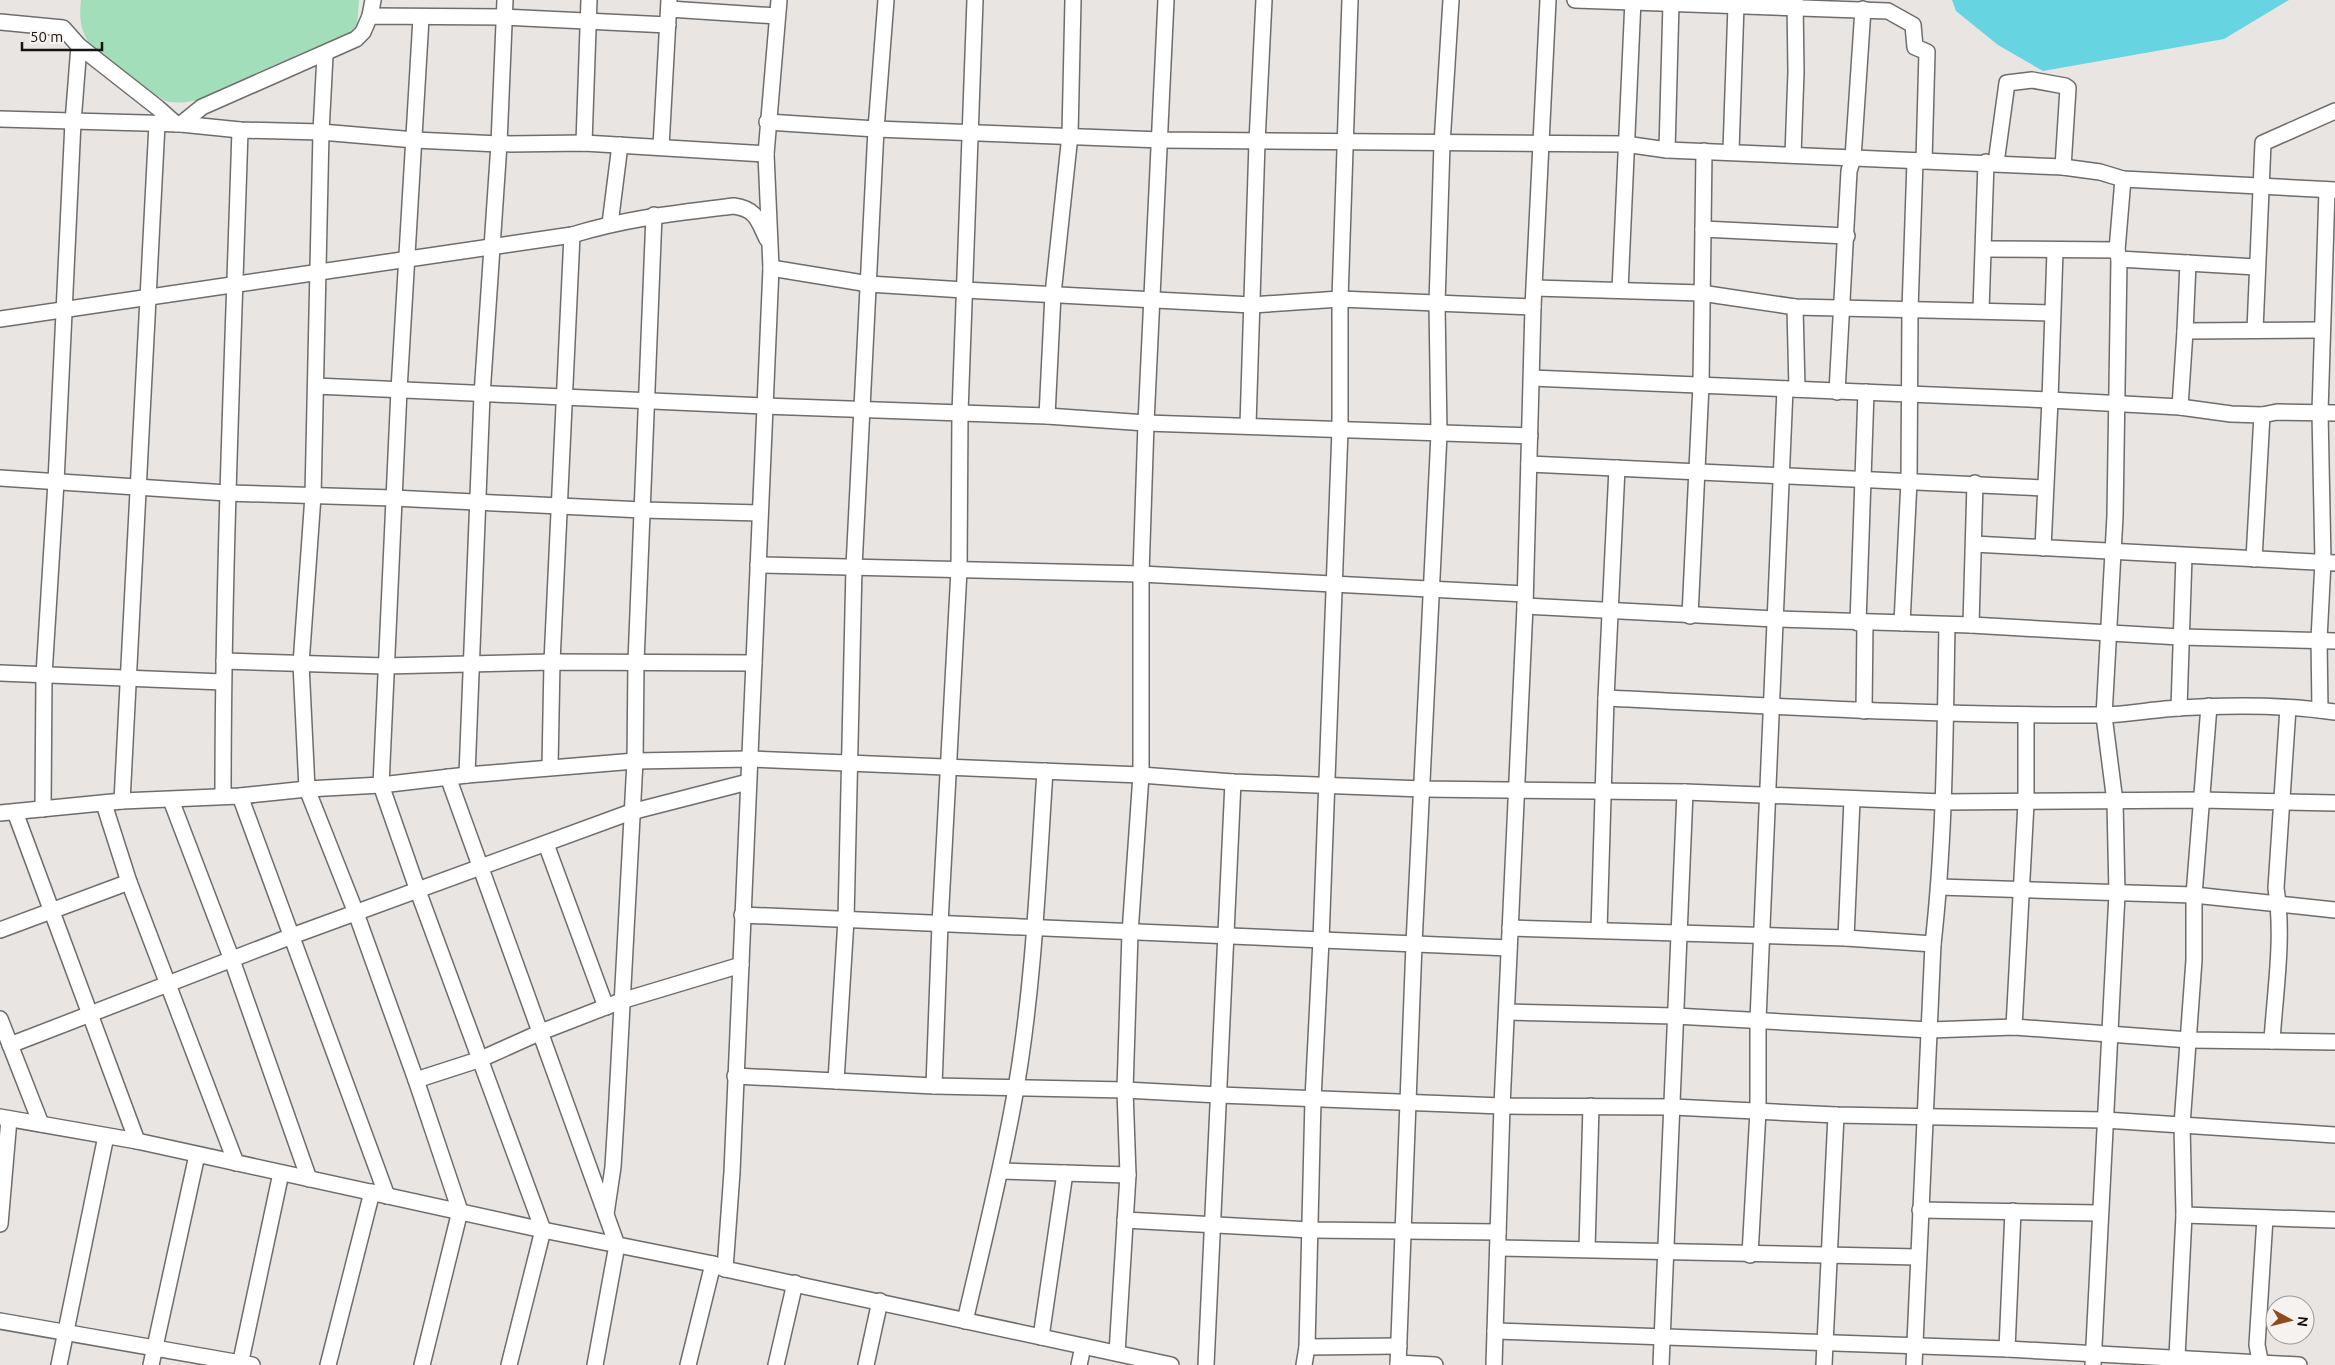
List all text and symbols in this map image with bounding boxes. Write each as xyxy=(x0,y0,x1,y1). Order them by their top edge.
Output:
scale bar xyxy=(22,20,102,52)
text: 50 m xyxy=(30,28,63,45)
north arrow xyxy=(2265,1295,2315,1345)
text: N xyxy=(2294,1315,2311,1328)

